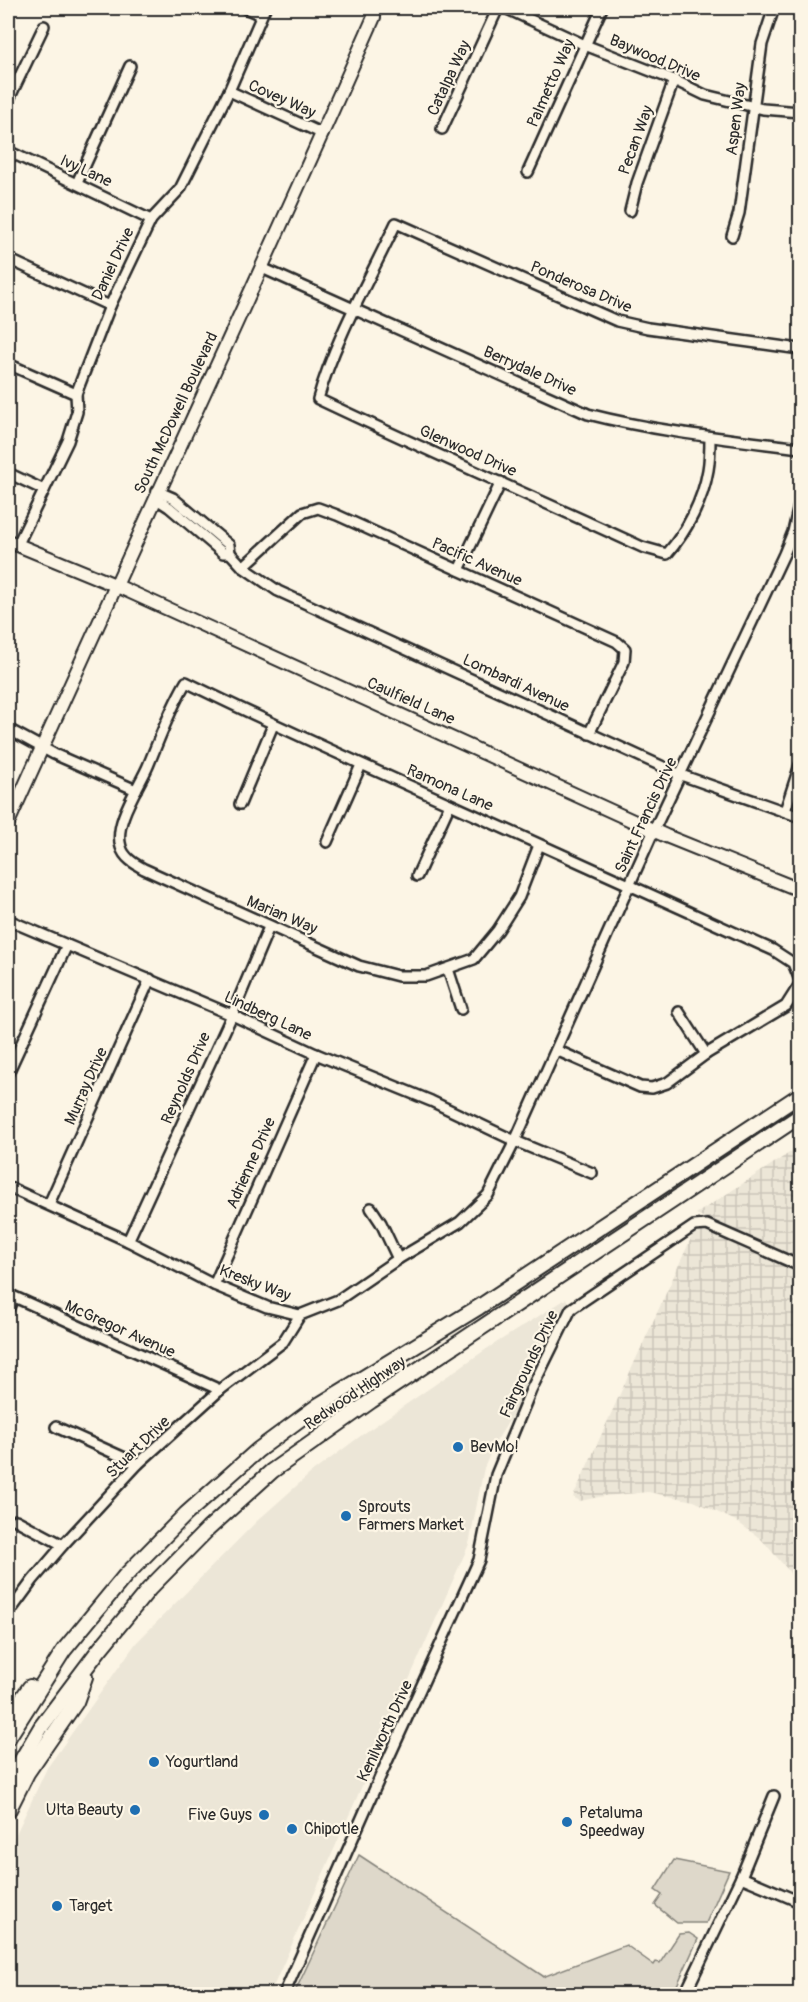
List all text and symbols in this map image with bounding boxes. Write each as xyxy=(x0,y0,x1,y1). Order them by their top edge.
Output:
street label: Baywood Drive xyxy=(607,30,704,86)
street label: Palmetto Way xyxy=(523,36,579,130)
street label: Catalpa Way xyxy=(423,37,475,119)
street label: Covey Way xyxy=(245,75,319,123)
street label: Aspen Way xyxy=(722,81,750,157)
street label: Pecan Way xyxy=(614,102,658,177)
street label: Ivy Lane xyxy=(57,150,115,192)
street label: Daniel Drive xyxy=(87,224,139,304)
street label: Ponderosa Drive xyxy=(527,257,635,317)
street label: South McDowell Boulevard xyxy=(130,329,222,497)
street label: Berrydale Drive xyxy=(480,342,580,400)
street label: Glenwood Drive xyxy=(416,421,520,481)
street label: Pacific Avenue xyxy=(429,533,525,591)
street label: Lombardi Avenue xyxy=(459,650,573,716)
street label: Caulfield Lane xyxy=(364,673,458,729)
street label: Saint Francis Drive xyxy=(610,754,682,876)
street label: Ramona Lane xyxy=(404,760,496,816)
street label: Marian Way xyxy=(244,891,321,939)
street label: Lindberg Lane xyxy=(221,987,315,1045)
street label: Reynolds Drive xyxy=(157,1029,215,1127)
street label: Murray Drive xyxy=(60,1044,112,1128)
street label: Adrienne Drive xyxy=(222,1114,280,1212)
street label: Kresky Way xyxy=(216,1260,294,1306)
street label: McGregor Avenue xyxy=(62,1296,178,1362)
street label: Fairgrounds Drive xyxy=(495,1307,563,1421)
street label: Redwood Highway xyxy=(300,1352,410,1434)
street label: Stuart Drive xyxy=(102,1412,174,1482)
place label: BevMo! xyxy=(470,1437,519,1457)
marker: BevMo! xyxy=(451,1440,465,1454)
place label: Sprouts Farmers Market xyxy=(358,1497,464,1535)
marker: Sprouts Farmers Market xyxy=(339,1509,353,1523)
street label: Kenilworth Drive xyxy=(353,1677,417,1785)
place label: Yogurtland xyxy=(165,1752,238,1772)
marker: Yogurtland xyxy=(147,1755,161,1769)
place label: Ulta Beauty xyxy=(46,1800,123,1820)
marker: Ulta Beauty xyxy=(128,1803,142,1817)
place label: Petaluma Speedway xyxy=(579,1803,645,1841)
place label: Five Guys xyxy=(188,1805,252,1825)
marker: Five Guys xyxy=(257,1808,271,1822)
marker: Petaluma Speedway xyxy=(560,1815,574,1829)
place label: Chipotle xyxy=(304,1819,359,1839)
marker: Chipotle xyxy=(285,1822,299,1836)
place label: Target xyxy=(69,1896,113,1916)
marker: Target xyxy=(50,1899,64,1913)

